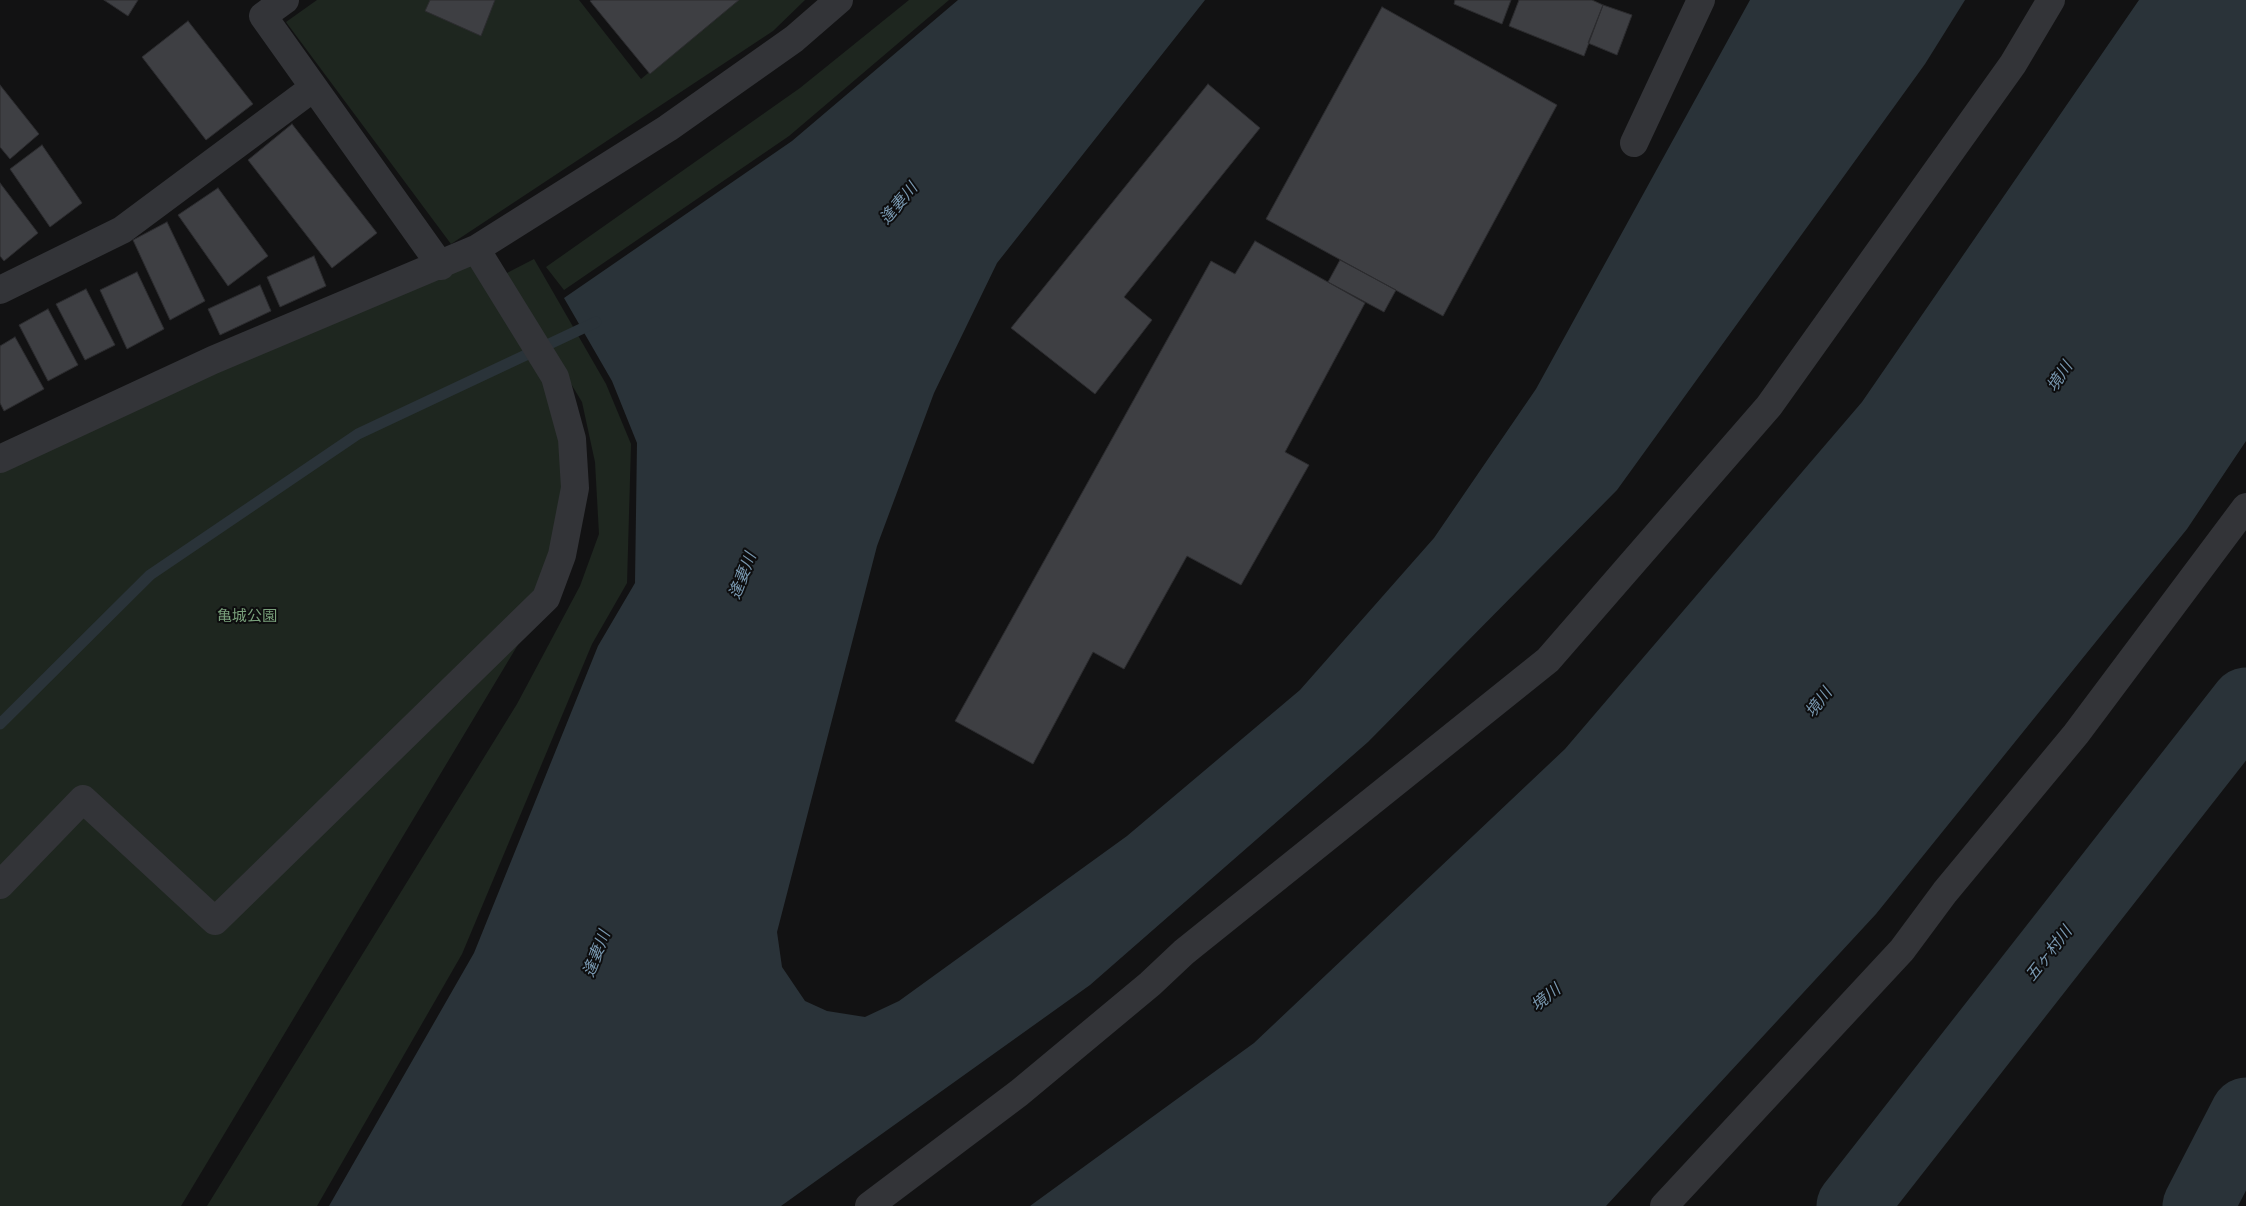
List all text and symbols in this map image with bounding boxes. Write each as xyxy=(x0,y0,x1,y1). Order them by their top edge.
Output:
water label: 逢妻川 xyxy=(876,179,922,229)
water label: 境川 xyxy=(2043,358,2077,396)
water label: 逢妻川 xyxy=(725,550,761,602)
park label: 亀城公園 xyxy=(217,608,277,626)
water label: 境川 xyxy=(1802,684,1836,722)
water label: 五ヶ村川 xyxy=(2022,923,2076,985)
water label: 逢妻川 xyxy=(579,928,615,980)
water label: 境川 xyxy=(1528,980,1564,1016)

